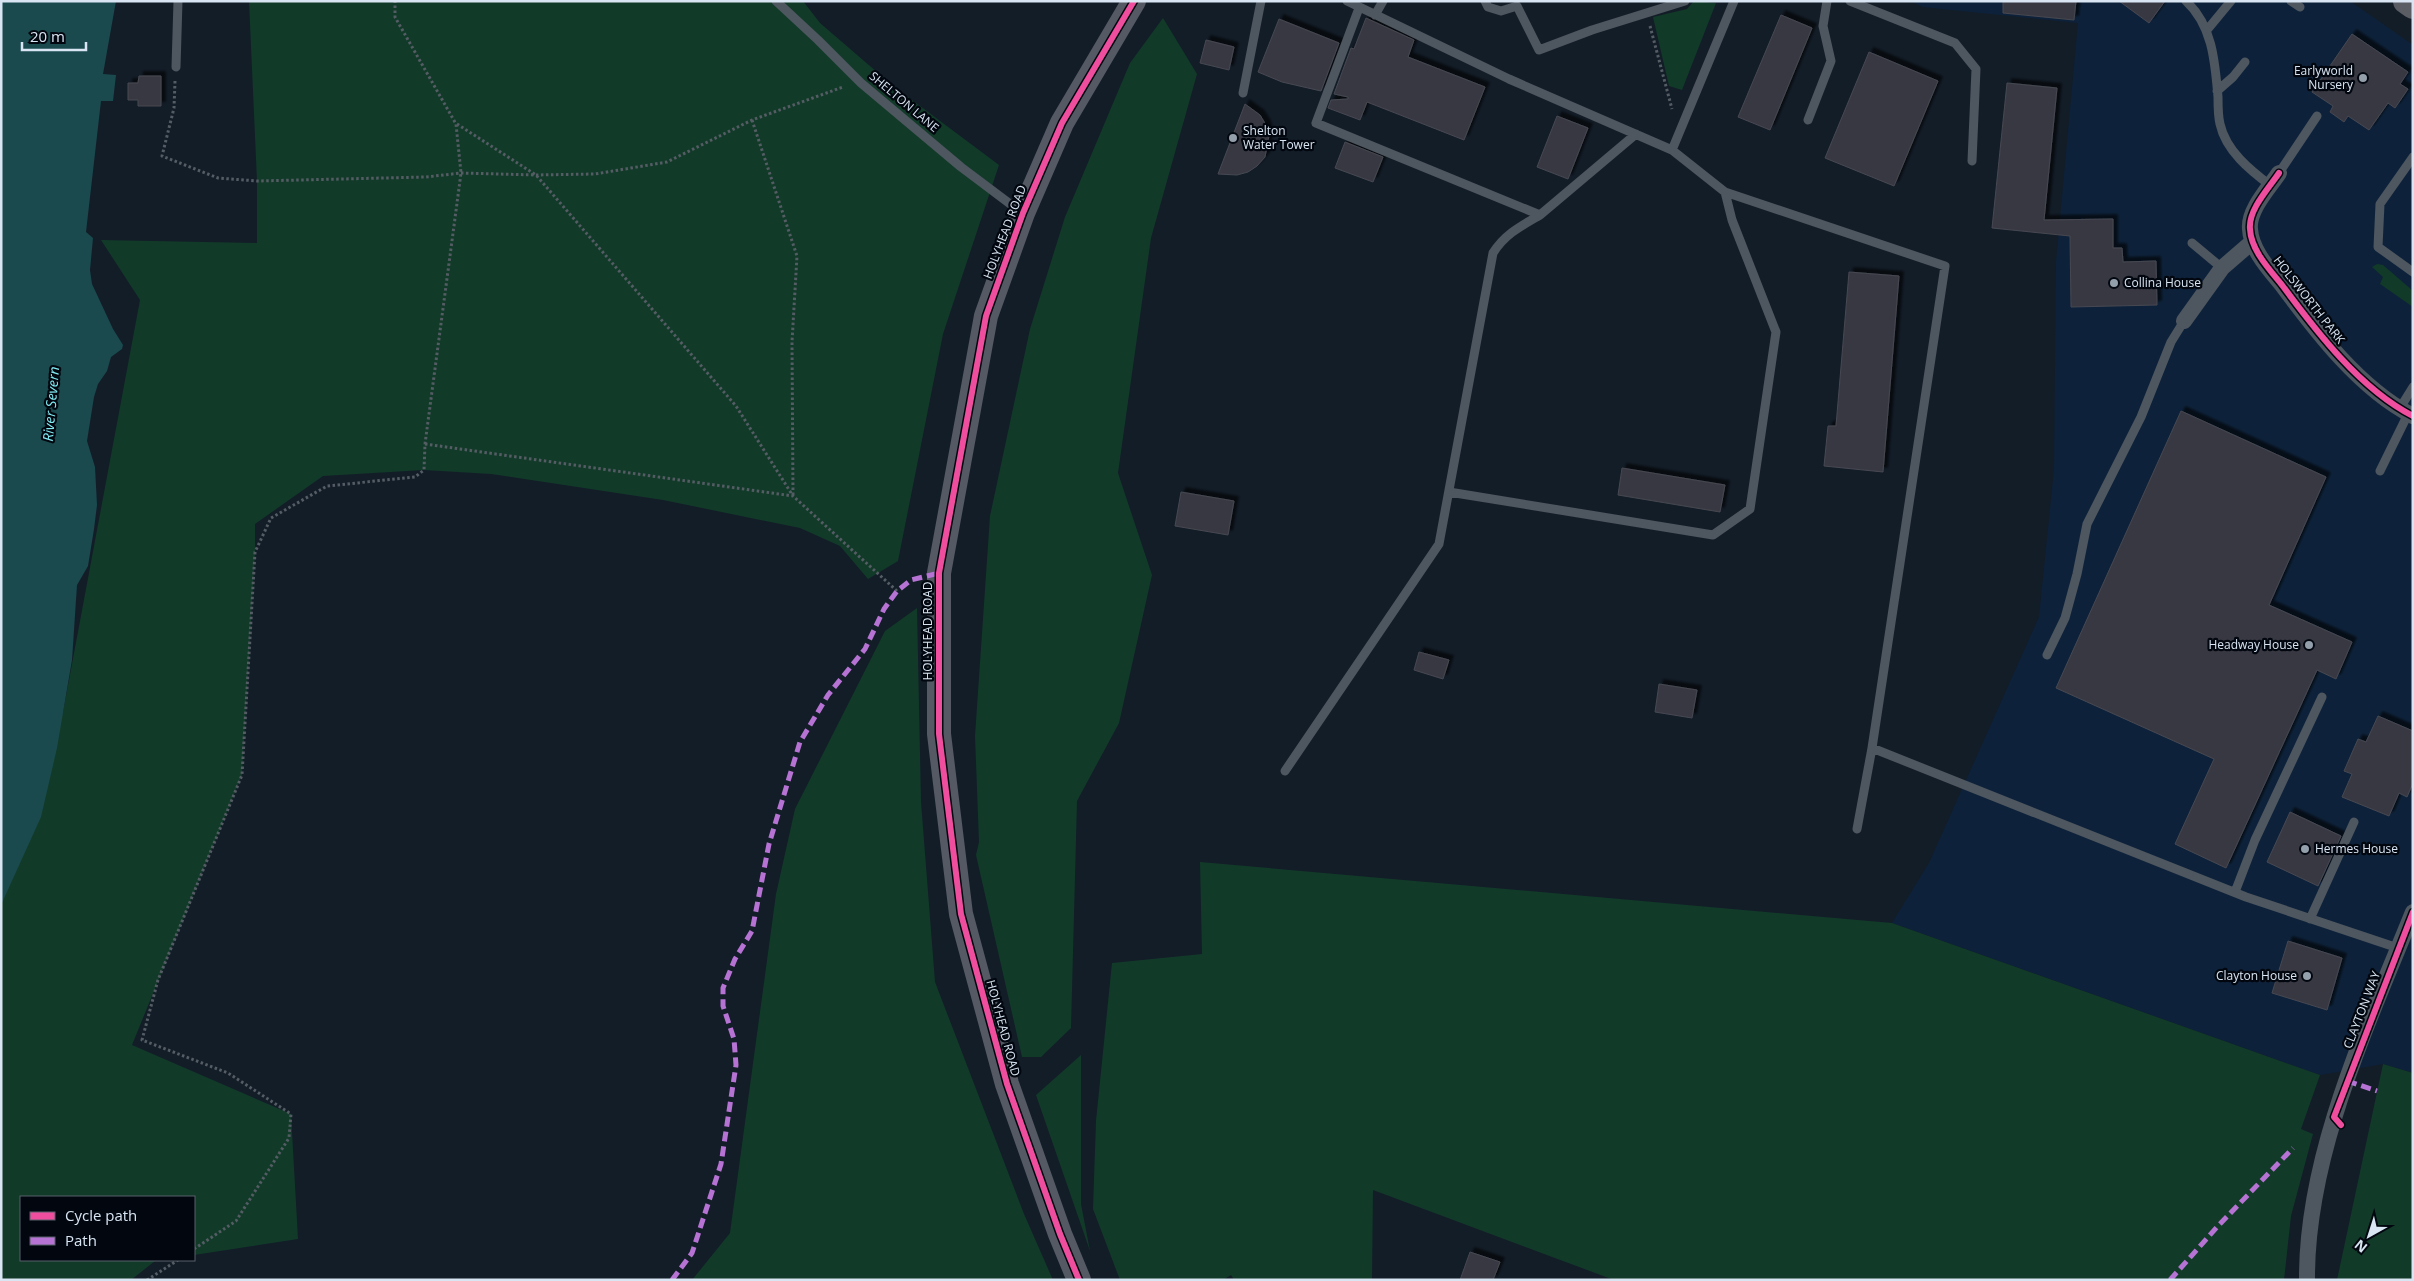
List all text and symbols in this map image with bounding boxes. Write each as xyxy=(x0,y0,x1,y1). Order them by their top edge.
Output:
scale bar xyxy=(22,20,86,52)
text: 20 m xyxy=(30,26,65,46)
place label: Earlyworld Nursery xyxy=(2294,62,2354,93)
street label: SHELTON LANE xyxy=(866,67,943,136)
marker: Earlyworld Nursery xyxy=(2357,72,2369,84)
place label: Shelton Water Tower xyxy=(1243,122,1315,153)
marker: Shelton Water Tower xyxy=(1227,132,1239,144)
street label: HOLYHEAD ROAD xyxy=(979,183,1030,281)
street label: HOLSWORTH PARK xyxy=(2270,252,2349,348)
place label: Collina House xyxy=(2124,274,2201,291)
marker: Collina House xyxy=(2108,277,2120,289)
water label: River Severn xyxy=(38,366,63,442)
street label: HOLYHEAD ROAD xyxy=(919,581,936,681)
place label: Headway House xyxy=(2208,636,2299,653)
marker: Headway House xyxy=(2303,639,2315,651)
place label: Hermes House xyxy=(2315,840,2398,857)
marker: Hermes House xyxy=(2299,843,2311,855)
place label: Clayton House xyxy=(2216,967,2297,984)
street label: CLAYTON WAY xyxy=(2339,968,2384,1051)
marker: Clayton House xyxy=(2301,970,2313,982)
street label: HOLYHEAD ROAD xyxy=(982,978,1025,1078)
legend xyxy=(20,1196,195,1261)
text: Cycle path xyxy=(65,1205,137,1225)
north arrow xyxy=(2344,1211,2394,1261)
text: Path xyxy=(65,1230,97,1250)
text: N xyxy=(2350,1236,2371,1257)

